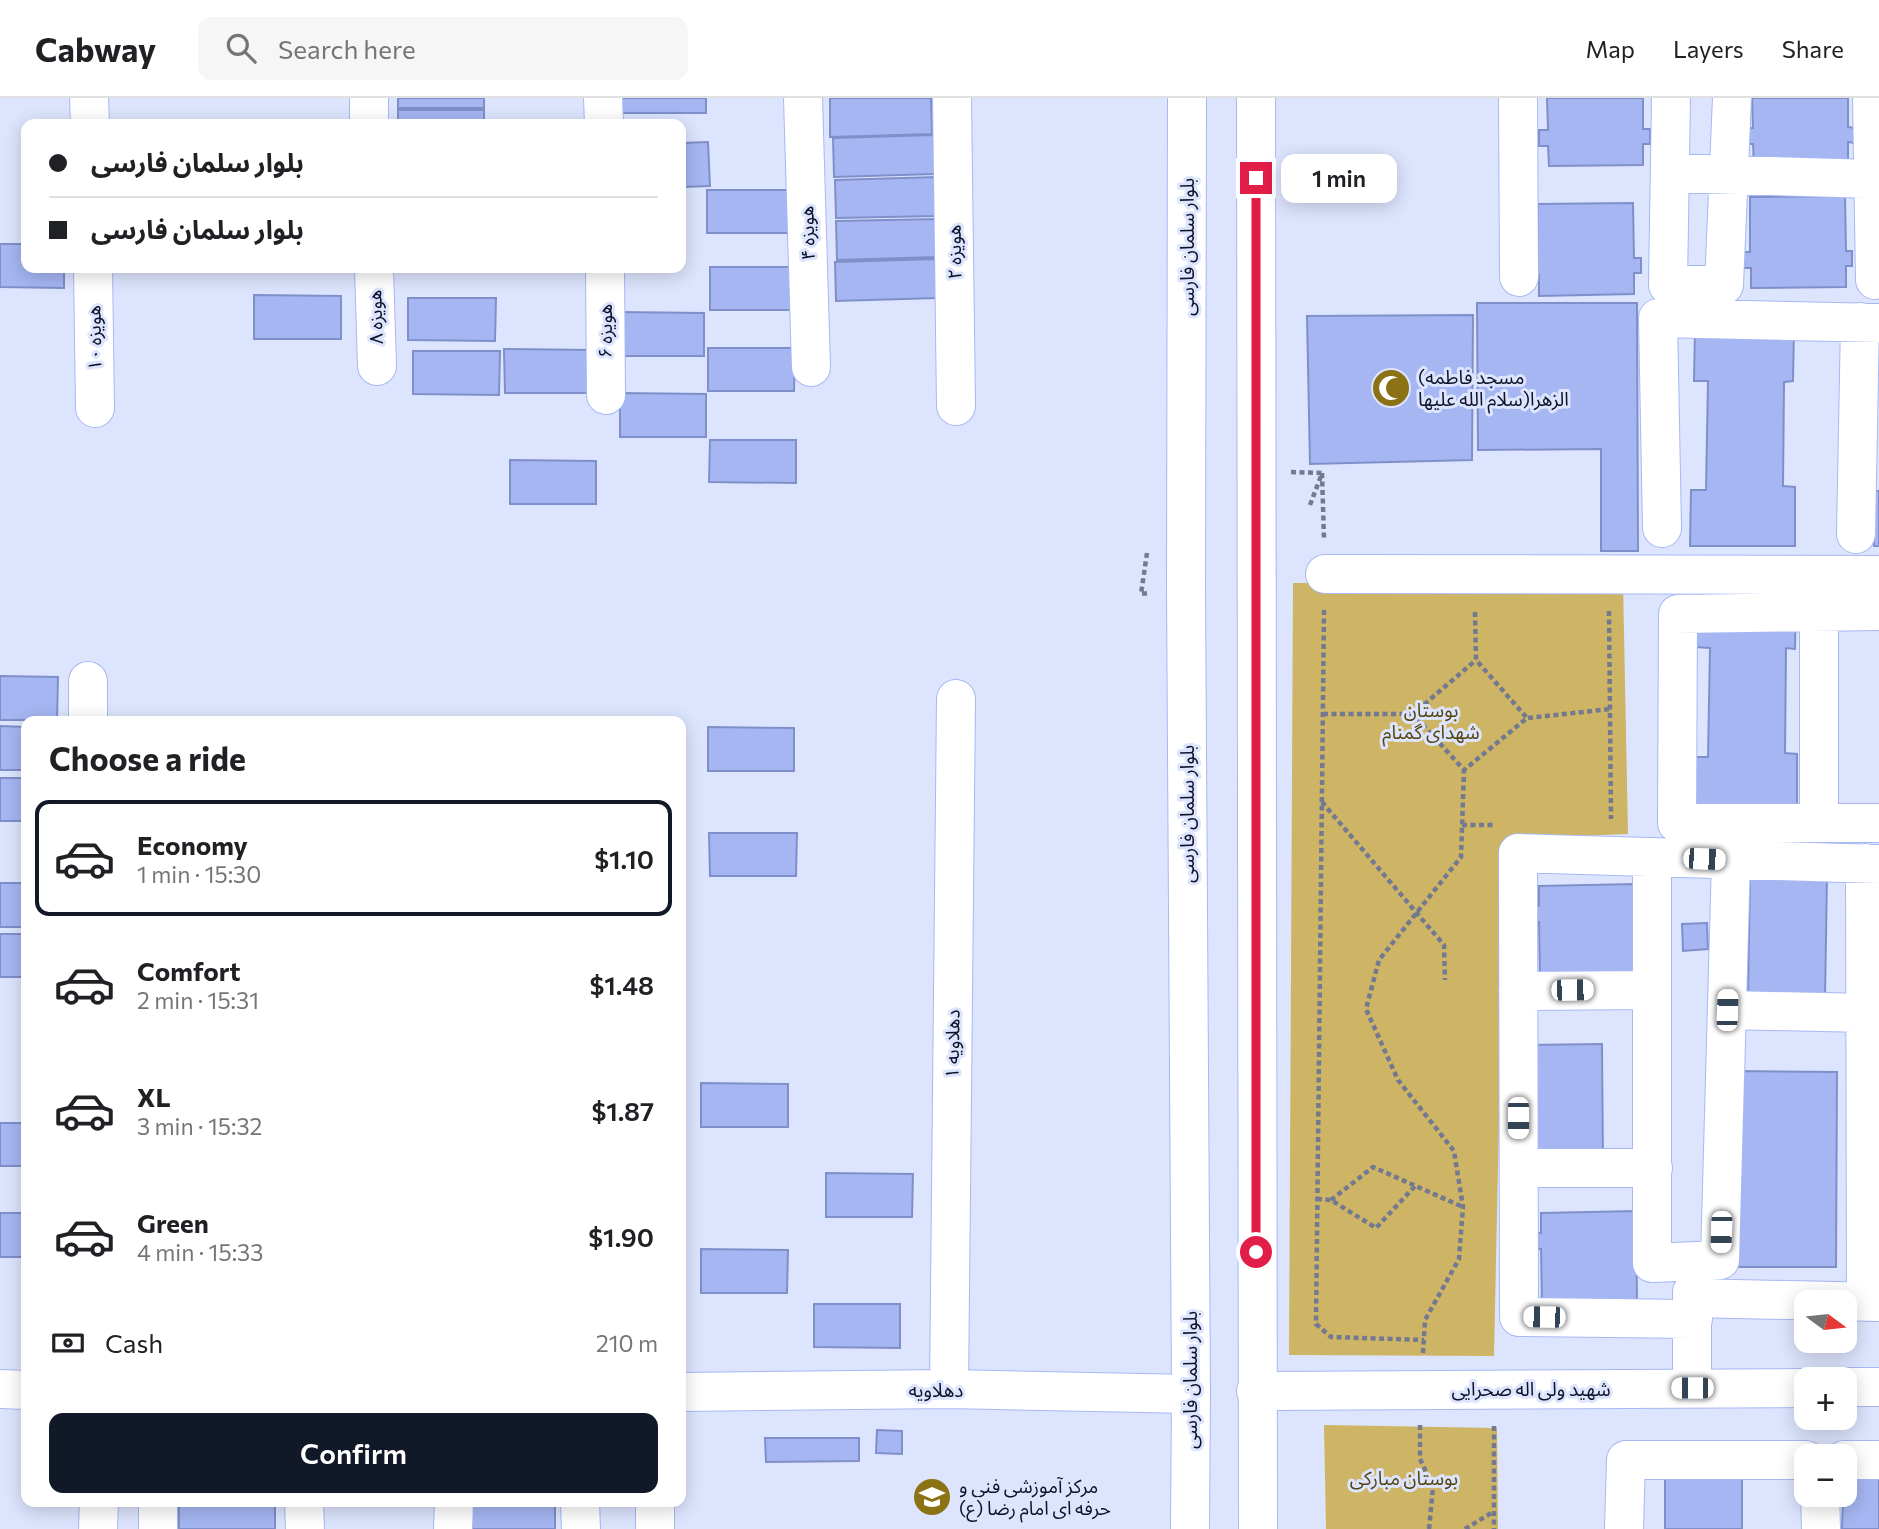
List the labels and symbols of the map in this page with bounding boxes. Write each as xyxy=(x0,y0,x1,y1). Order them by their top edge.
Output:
callout: 1 min xyxy=(1280,154,1396,202)
route end xyxy=(1240,162,1272,194)
street label: بلوار سلمان فارسی xyxy=(1175,178,1199,316)
street label: هویزه ۴ xyxy=(794,205,820,261)
street label: هویزه ۲ xyxy=(942,224,966,279)
street label: هویزه ۸ xyxy=(362,289,388,345)
street label: هویزه ۶ xyxy=(593,304,617,358)
street label: هویزه ۱۰ xyxy=(81,305,107,371)
place label: (مسجد فاطمه الزهرا(سلام الله علیها xyxy=(1418,365,1569,414)
mosque icon: (مسجد فاطمه الزهرا(سلام الله علیها xyxy=(1370,367,1412,409)
park label: بوستان شهدای گمنام xyxy=(1382,698,1480,747)
street label: بلوار سلمان فارسی xyxy=(1175,745,1199,883)
car xyxy=(1683,848,1726,870)
car xyxy=(1551,979,1594,1001)
car xyxy=(1716,989,1739,1031)
street label: دهلاویه ۱ xyxy=(939,1009,965,1079)
car xyxy=(1508,1097,1529,1139)
car xyxy=(1710,1211,1733,1253)
route start xyxy=(1240,1236,1272,1268)
north arrow xyxy=(1794,1290,1857,1353)
car xyxy=(1523,1306,1566,1328)
street label: بلوار سلمان فارسی xyxy=(1178,1311,1202,1449)
street label: شهید ولی اله صحرایی xyxy=(1451,1377,1611,1401)
street label: دهلاویه xyxy=(909,1378,963,1402)
car xyxy=(1672,1378,1714,1399)
park label: بوستان مبارکی xyxy=(1350,1466,1458,1490)
place label: مرکز آموزشی فنی و حرفه ای امام رضا (ع) xyxy=(959,1474,1111,1523)
school or university icon: مرکز آموزشی فنی و حرفه ای امام رضا (ع) xyxy=(911,1476,953,1518)

